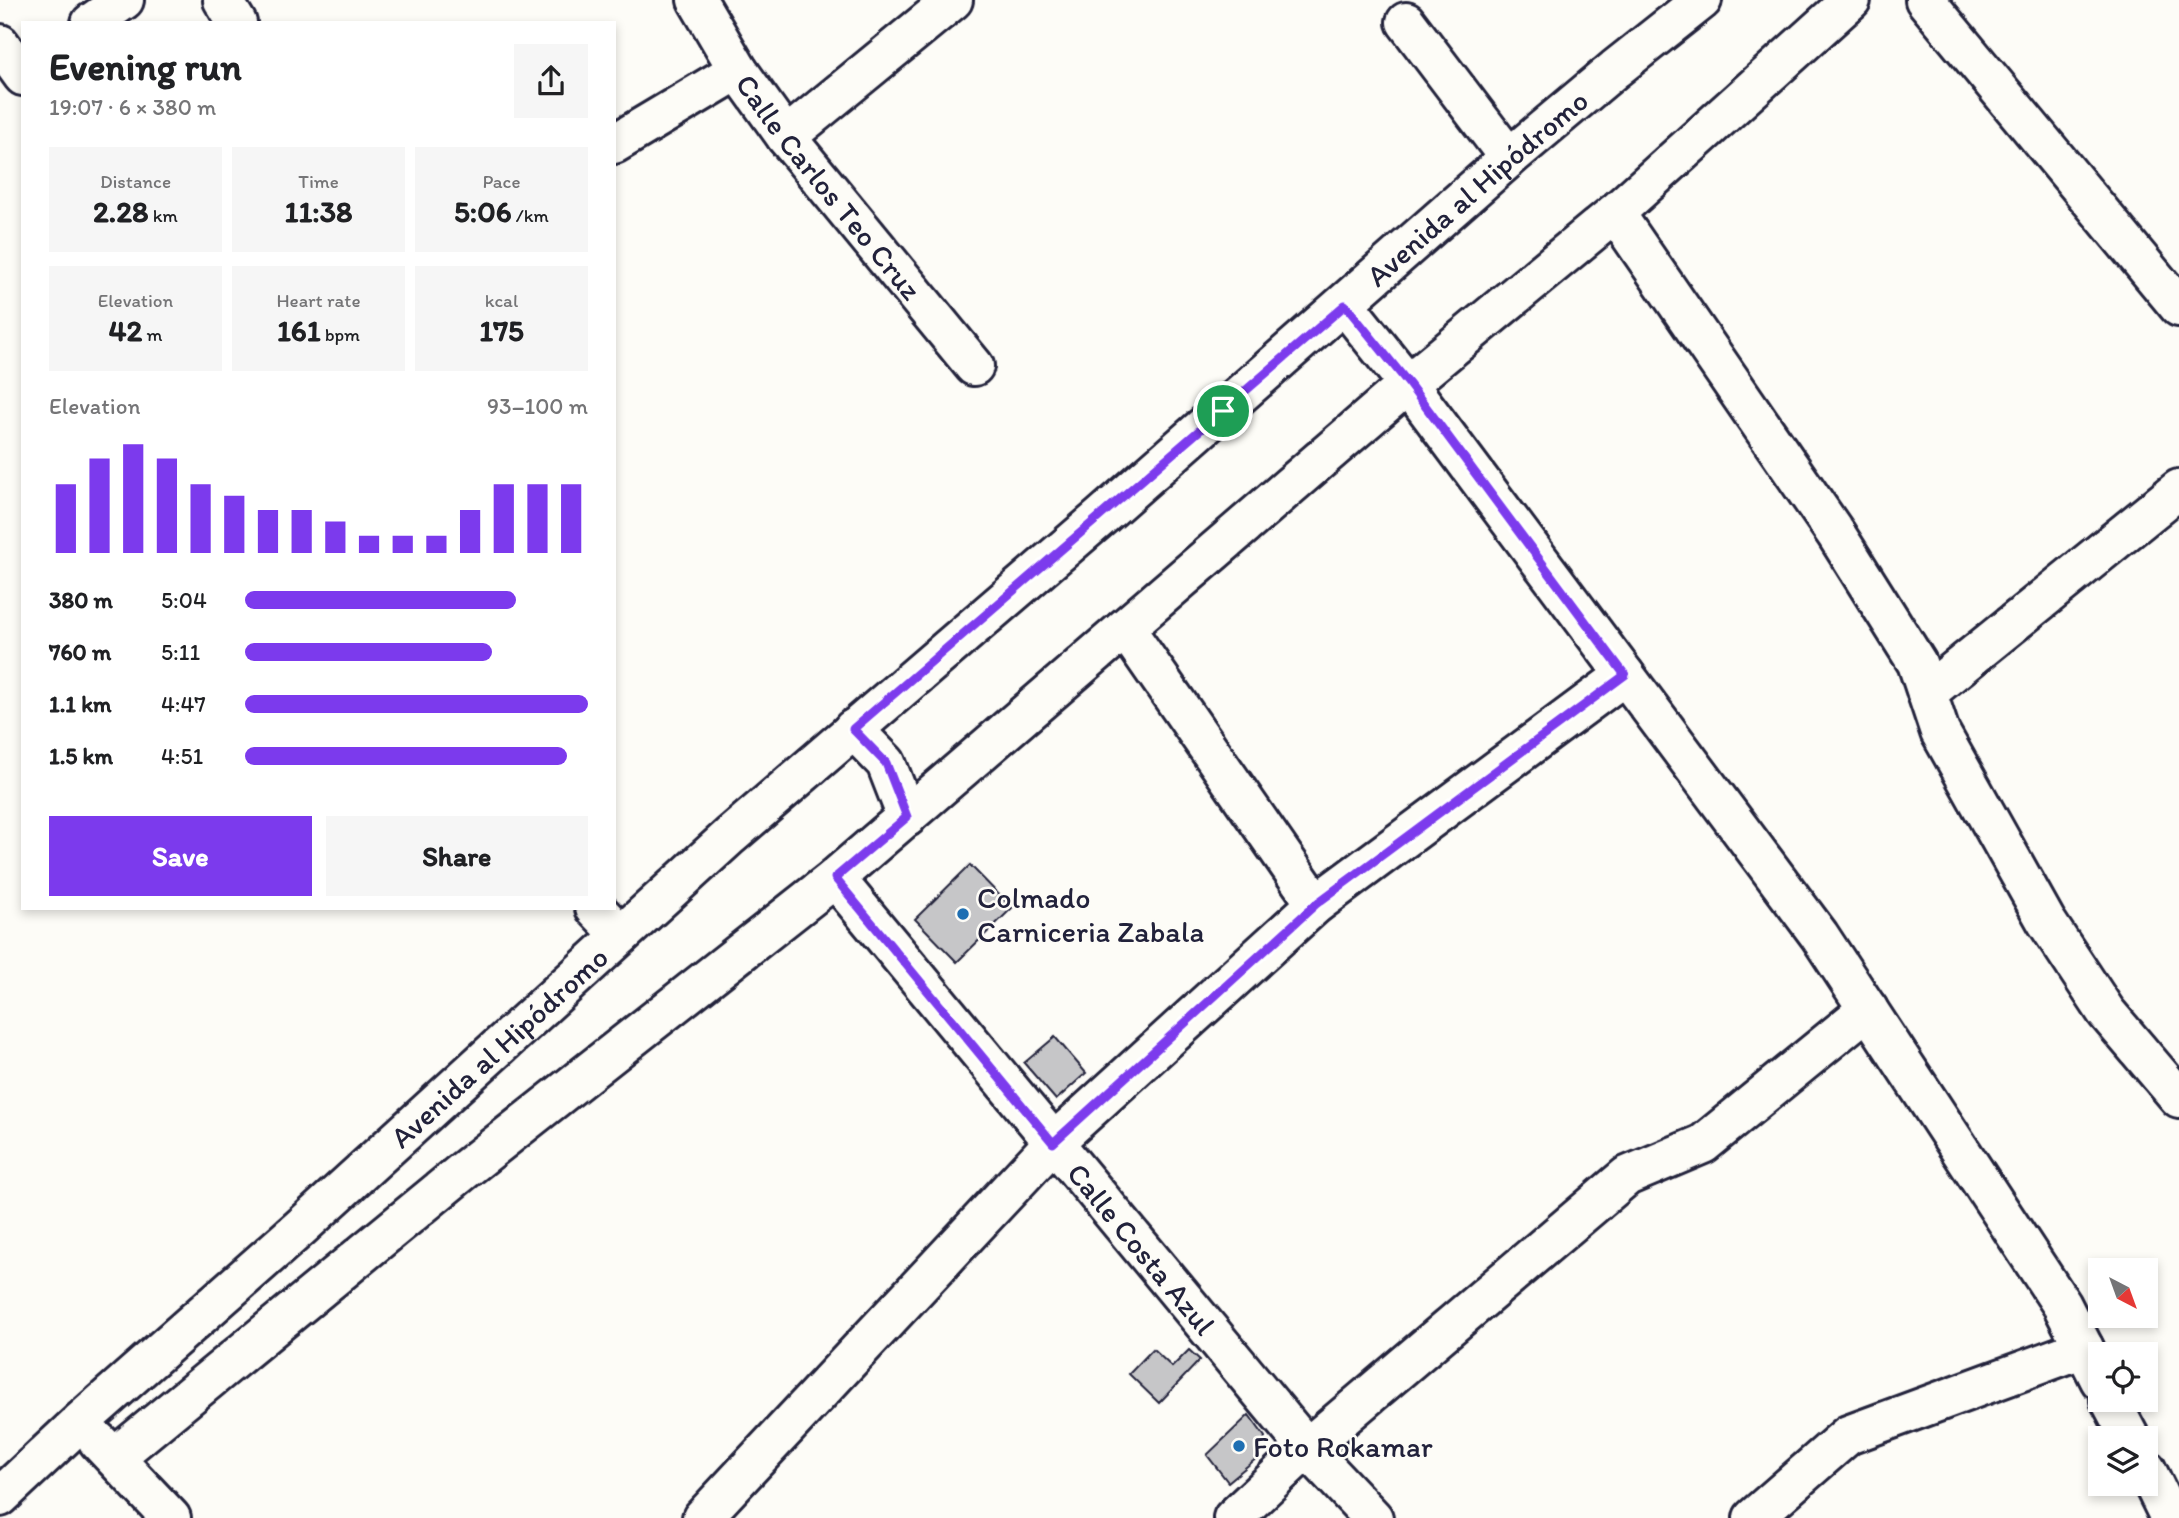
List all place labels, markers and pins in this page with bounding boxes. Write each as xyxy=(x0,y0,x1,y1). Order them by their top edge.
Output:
pin xyxy=(1193,381,1253,441)
place label: Colmado Carniceria Zabala xyxy=(977,879,1204,950)
marker: Colmado Carniceria Zabala xyxy=(955,906,971,922)
place label: Foto Rokamar xyxy=(1253,1428,1433,1465)
marker: Foto Rokamar xyxy=(1231,1438,1247,1454)

